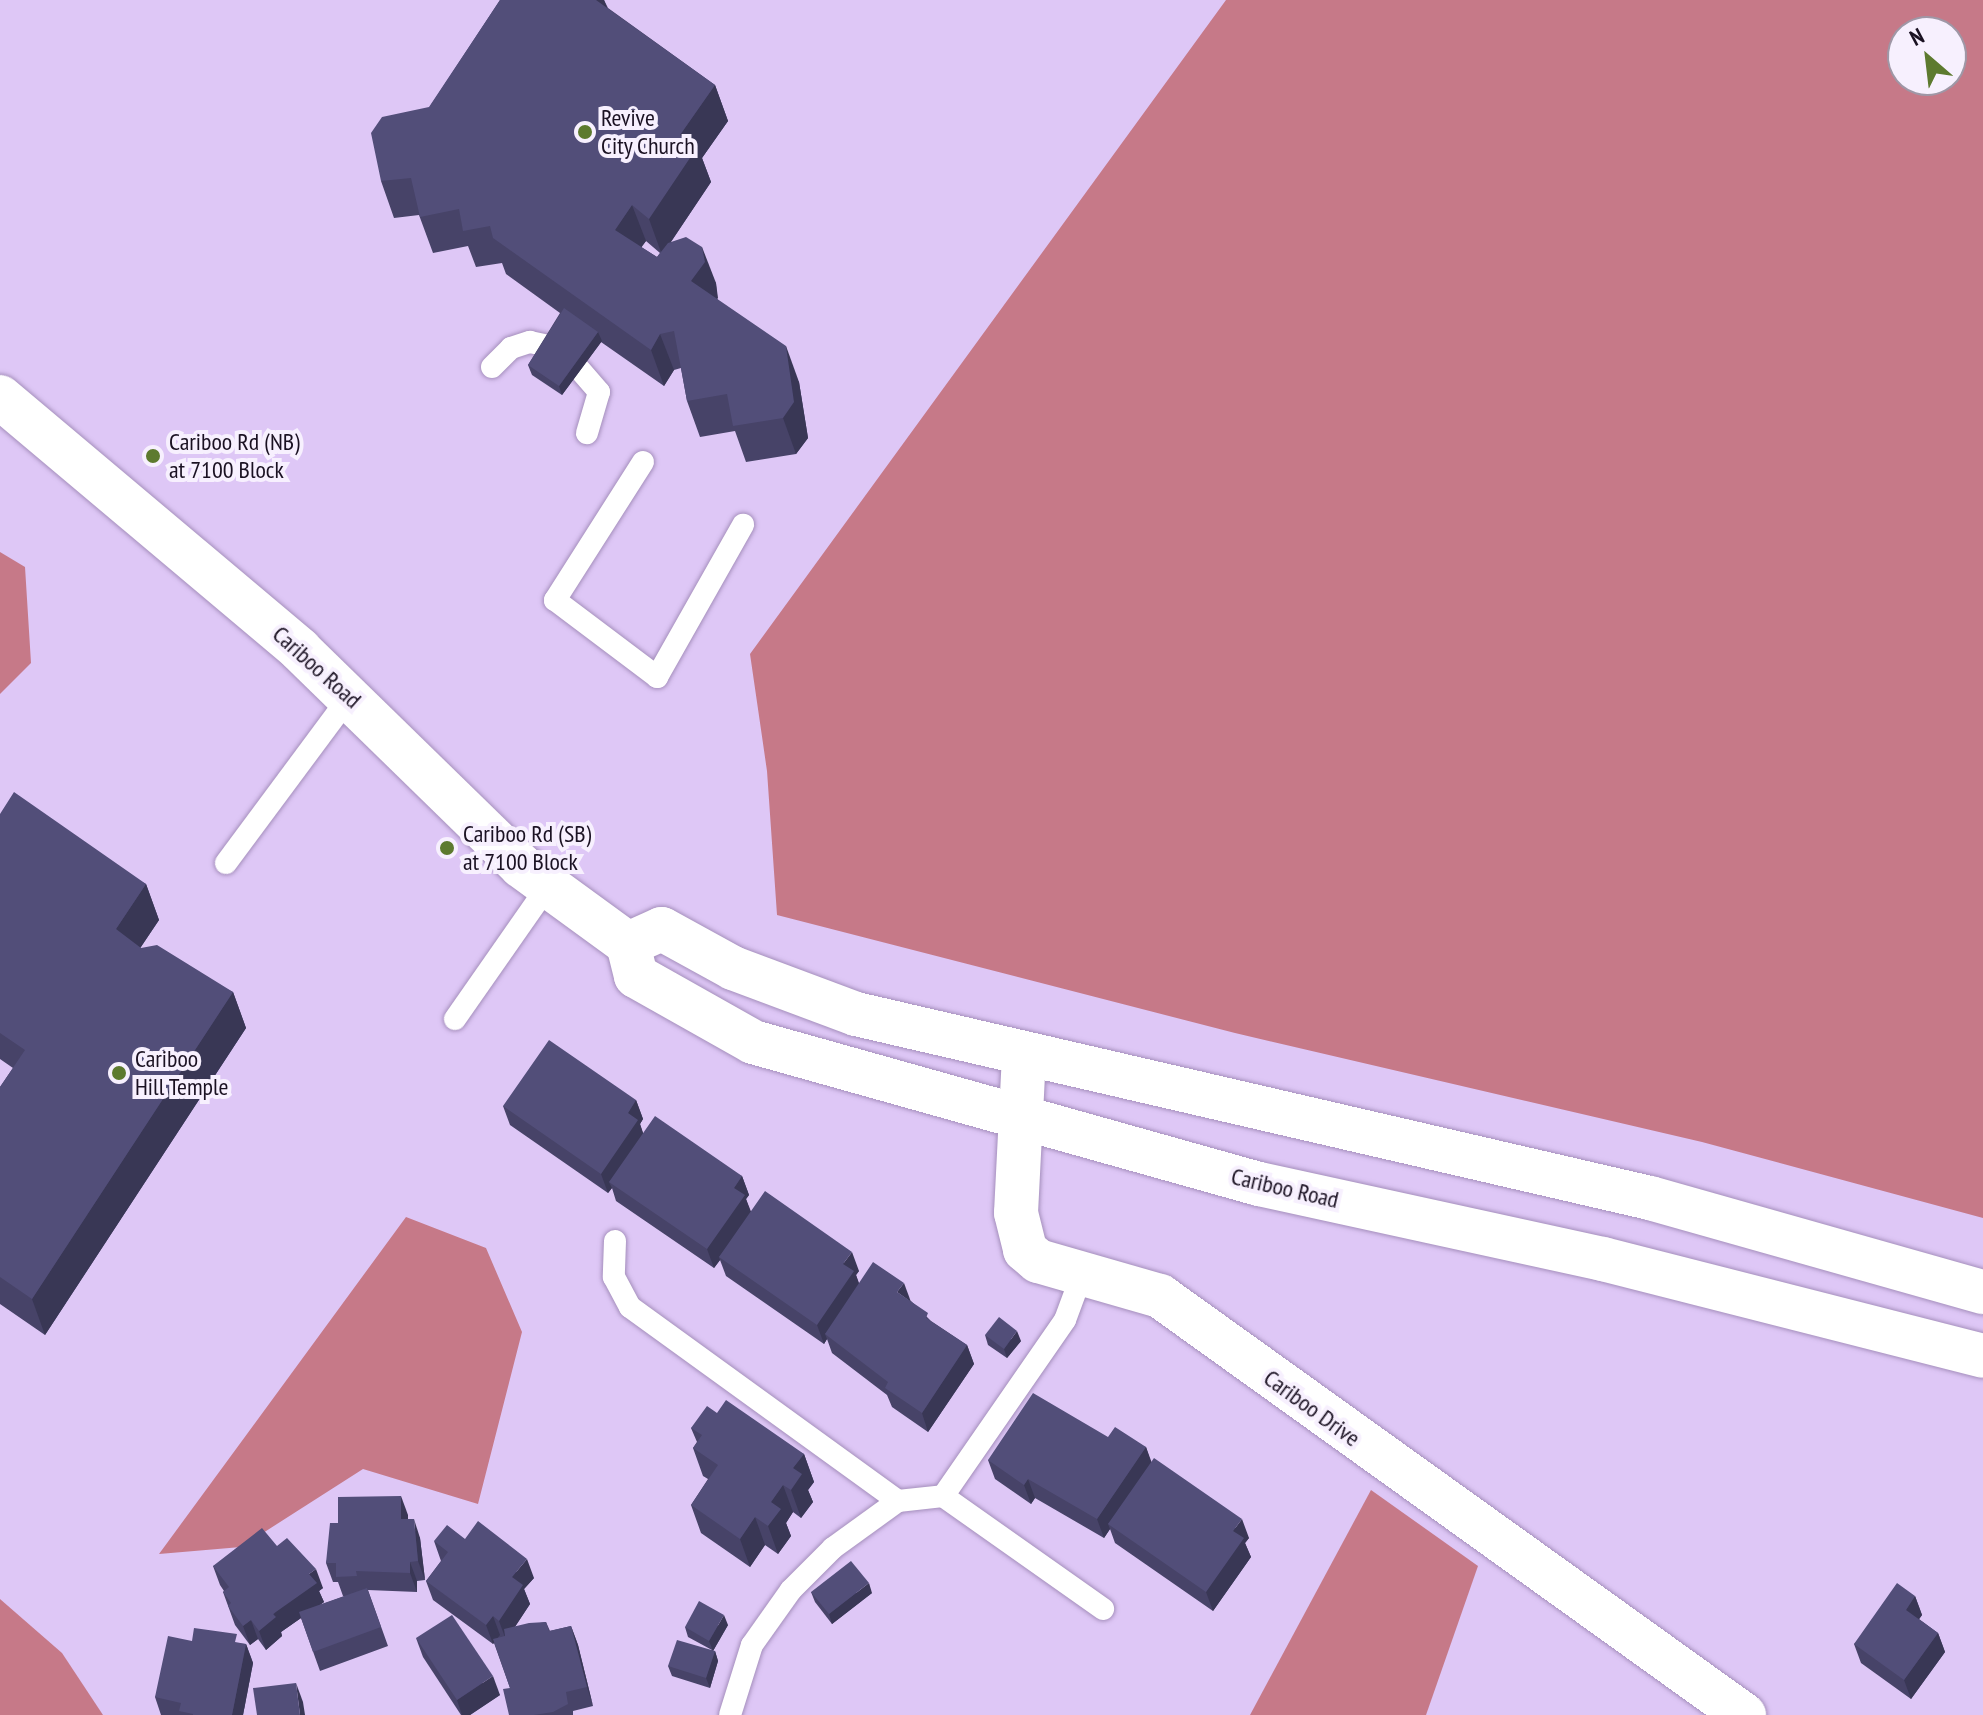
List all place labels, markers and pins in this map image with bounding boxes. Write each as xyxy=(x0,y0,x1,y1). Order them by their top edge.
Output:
place label: Revive City Church xyxy=(601,104,695,160)
marker: Revive City Church xyxy=(576,123,594,141)
place label: Cariboo Rd (NB) at 7100 Block xyxy=(169,428,300,484)
marker: Cariboo Rd (NB) at 7100 Block xyxy=(144,447,162,465)
place label: Cariboo Rd (SB) at 7100 Block xyxy=(463,820,591,876)
marker: Cariboo Rd (SB) at 7100 Block xyxy=(438,839,456,857)
place label: Cariboo Hill Temple xyxy=(135,1045,229,1101)
marker: Cariboo Hill Temple xyxy=(110,1064,128,1082)

